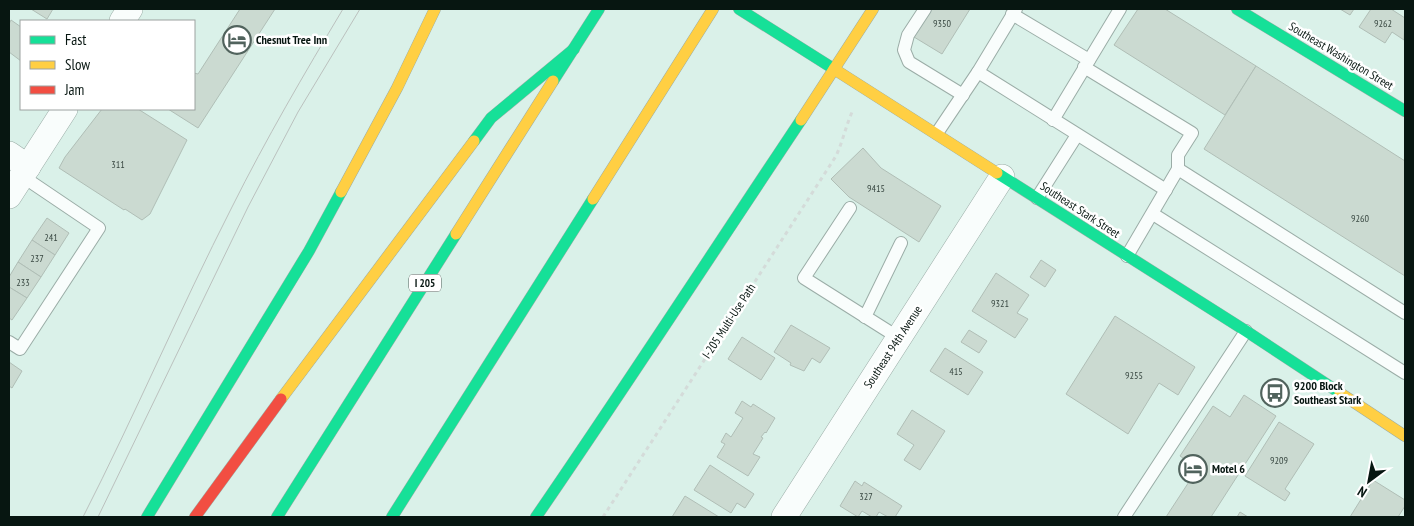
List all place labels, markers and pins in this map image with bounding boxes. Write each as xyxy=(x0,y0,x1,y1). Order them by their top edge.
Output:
hotel icon: Chesnut Tree Inn xyxy=(222,25,252,55)
place label: Chesnut Tree Inn xyxy=(256,32,327,47)
bus stop icon: 9200 Block Southeast Stark xyxy=(1260,378,1290,408)
place label: 9200 Block Southeast Stark xyxy=(1294,378,1361,407)
hotel icon: Motel 6 xyxy=(1178,454,1208,484)
place label: Motel 6 xyxy=(1212,461,1245,476)

